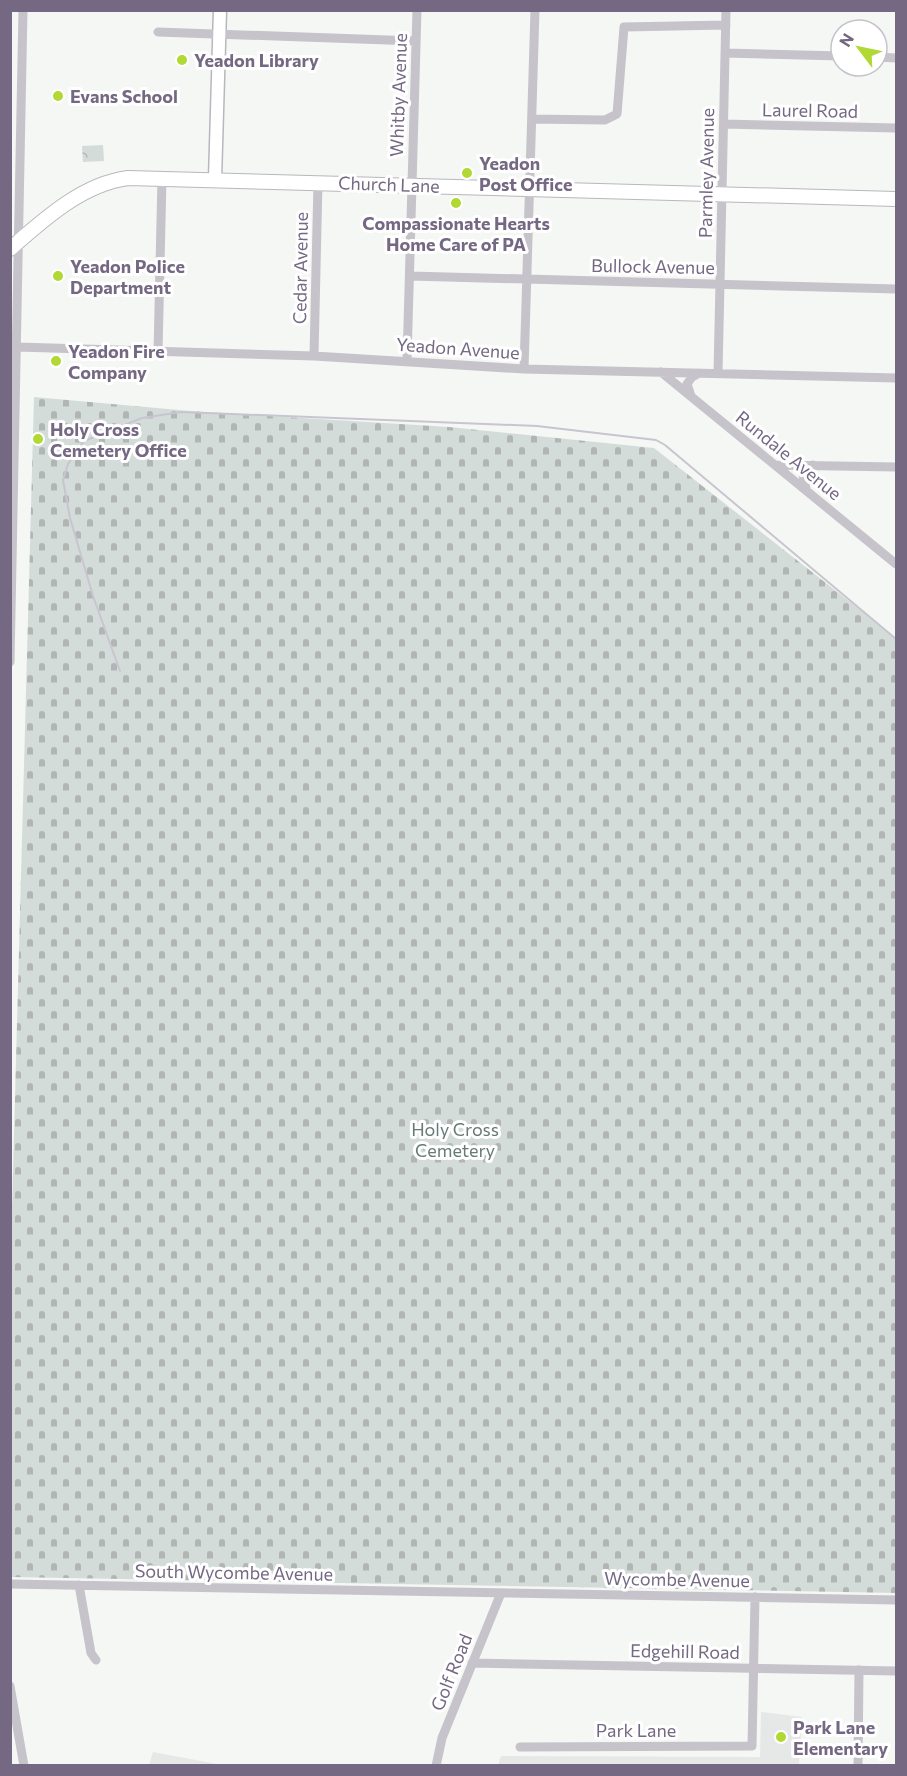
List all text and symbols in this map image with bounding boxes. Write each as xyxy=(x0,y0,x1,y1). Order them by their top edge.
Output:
north arrow xyxy=(829,18,889,78)
text: N xyxy=(835,30,857,50)
street label: Whitby Avenue xyxy=(385,33,411,157)
place label: Yeadon Library xyxy=(194,49,319,71)
marker: Yeadon Library xyxy=(175,53,189,67)
place label: Evans School xyxy=(70,85,178,107)
marker: Evans School xyxy=(51,89,65,103)
street label: Laurel Road xyxy=(762,98,858,122)
street label: Parmley Avenue xyxy=(694,108,718,238)
place label: Yeadon Post Office xyxy=(479,152,572,195)
marker: Yeadon Post Office xyxy=(460,166,474,180)
street label: Church Lane xyxy=(338,171,440,197)
marker: Compassionate Hearts Home Care of PA xyxy=(449,196,463,210)
street label: Cedar Avenue xyxy=(288,212,312,324)
place label: Compassionate Hearts Home Care of PA xyxy=(362,212,550,255)
street label: Bullock Avenue xyxy=(591,254,715,278)
place label: Yeadon Police Department xyxy=(70,255,185,298)
marker: Yeadon Police Department xyxy=(51,269,65,283)
street label: Yeadon Avenue xyxy=(395,333,521,363)
place label: Yeadon Fire Company xyxy=(68,340,165,383)
marker: Yeadon Fire Company xyxy=(49,354,63,368)
street label: Rundale Avenue xyxy=(732,406,846,504)
place label: Holy Cross Cemetery Office xyxy=(50,418,187,461)
marker: Holy Cross Cemetery Office xyxy=(31,432,45,446)
park label: Holy Cross Cemetery xyxy=(411,1118,499,1161)
street label: South Wycombe Avenue xyxy=(135,1559,333,1585)
street label: Wycombe Avenue xyxy=(604,1567,750,1591)
street label: Golf Road xyxy=(426,1630,476,1714)
street label: Edgehill Road xyxy=(630,1639,740,1663)
place label: Park Lane Elementary xyxy=(793,1716,888,1759)
street label: Park Lane xyxy=(596,1719,676,1741)
marker: Park Lane Elementary xyxy=(774,1730,788,1744)

